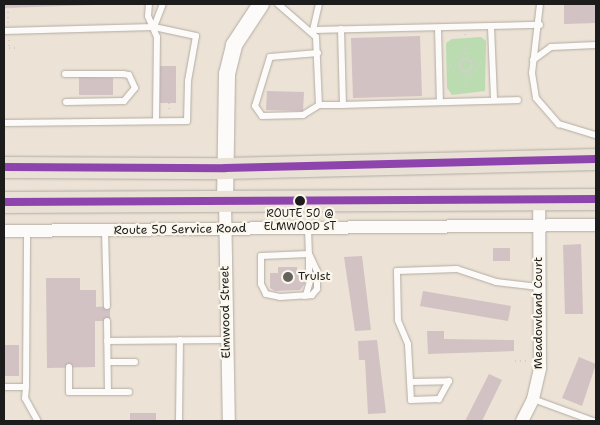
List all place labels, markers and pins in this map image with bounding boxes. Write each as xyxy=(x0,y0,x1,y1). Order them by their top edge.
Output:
marker: ROUTE 50 @ ELMWOOD ST xyxy=(295,196,305,206)
place label: ROUTE 50 @ ELMWOOD ST xyxy=(264,208,336,234)
place label: Truist xyxy=(298,270,331,284)
marker: Truist xyxy=(282,271,294,283)

